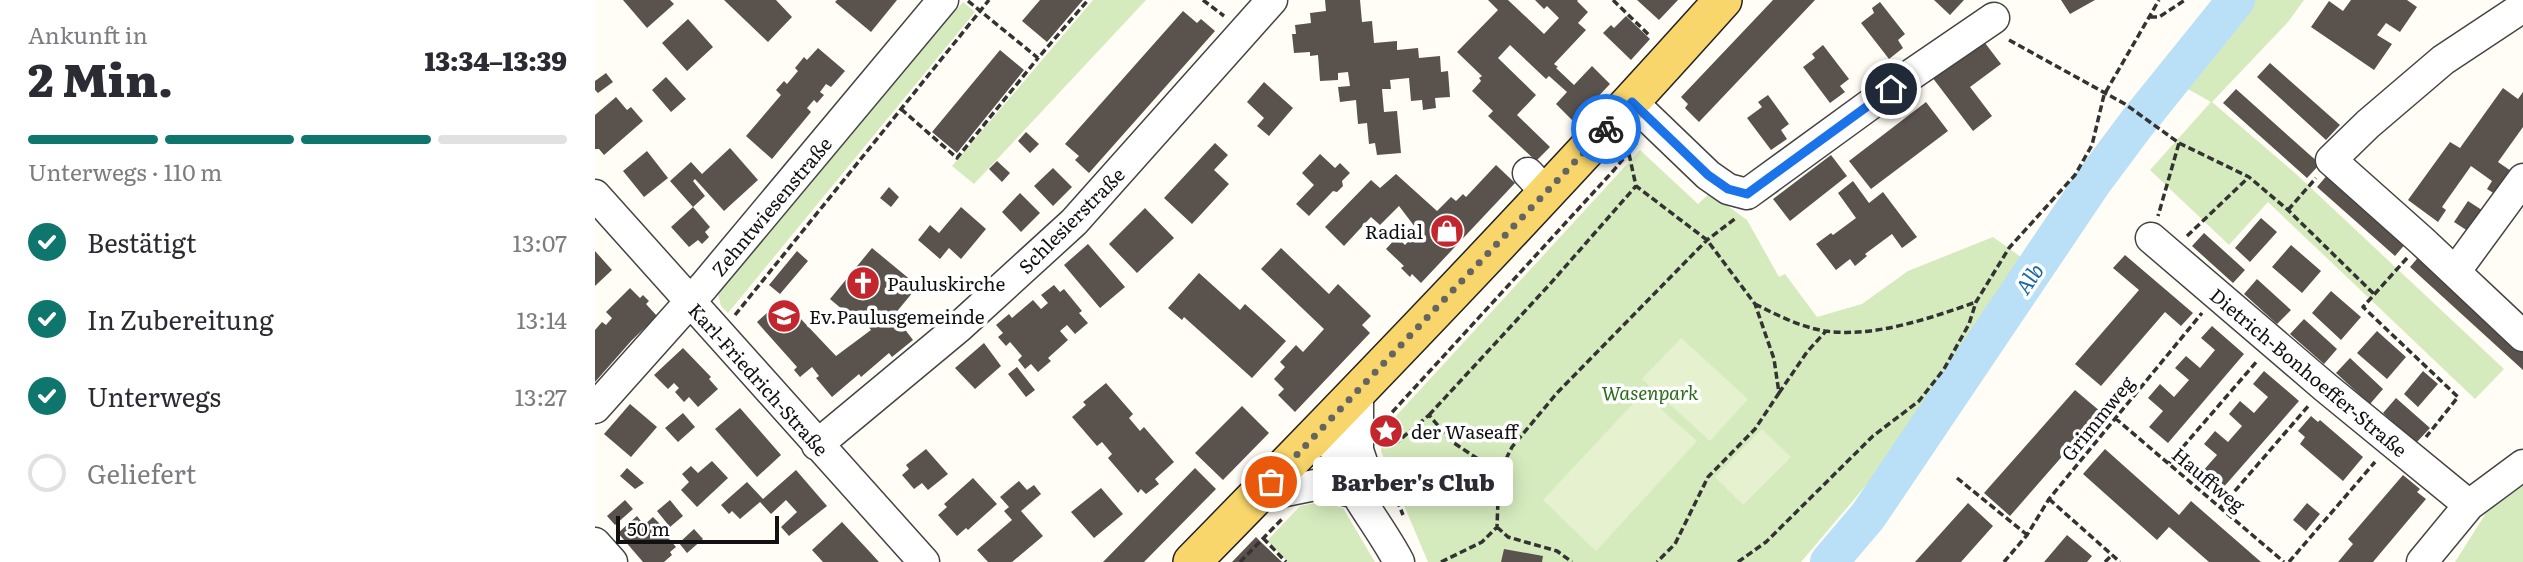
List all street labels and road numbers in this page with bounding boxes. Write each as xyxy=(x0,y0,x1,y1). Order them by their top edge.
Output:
street label: Zehntwiesenstraße xyxy=(704,130,838,282)
street label: Schlesierstraße xyxy=(1012,160,1131,279)
street label: Dietrich-Bonhoeffer-Straße xyxy=(2204,281,2414,463)
street label: Karl-Friedrich-Straße xyxy=(682,296,836,462)
street label: Grimmweg xyxy=(2054,369,2140,466)
street label: Hauffweg xyxy=(2166,440,2252,518)

